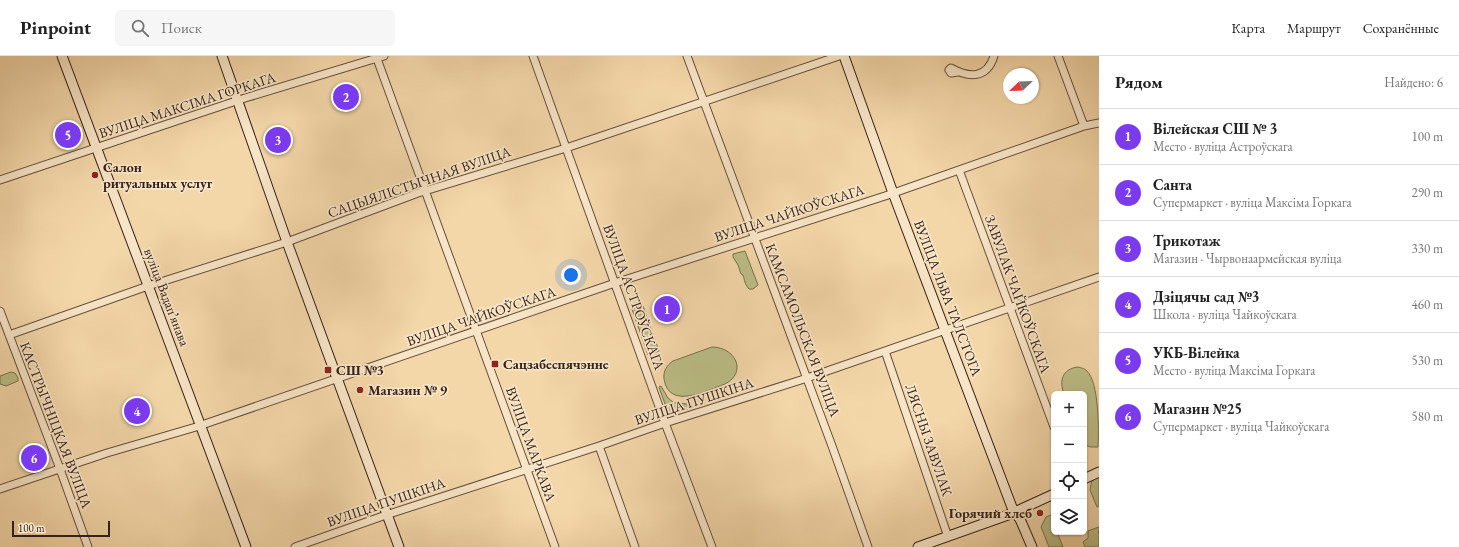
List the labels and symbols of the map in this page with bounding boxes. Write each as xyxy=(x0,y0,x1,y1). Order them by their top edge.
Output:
street label: ВУЛІЦА МАКСІМА ГОРКАГА xyxy=(96,68,278,142)
north arrow xyxy=(1003,68,1039,104)
pin: 2 xyxy=(333,82,359,112)
pin: 5 xyxy=(55,120,81,150)
pin: 3 xyxy=(265,125,291,155)
street label: САЦЫЯЛІСТЫЧНАЯ ВУЛІЦА xyxy=(325,142,513,222)
place label: Салон ритуальных услуг xyxy=(103,158,213,192)
marker: Салон ритуальных услуг xyxy=(90,170,100,180)
street label: ВУЛІЦА ЧАЙКОЎСКАГА xyxy=(712,180,866,246)
street label: ЗАВУЛАК ЧАЙКОЎСКАГА xyxy=(981,213,1055,376)
street label: ВУЛІЦА ЛЬВА ТАЛСТОГА xyxy=(910,217,986,379)
street label: ВУЛІЦА АСТРОЎСКАГА xyxy=(599,222,669,373)
street label: КАМСАМОЛЬСКАЯ ВУЛІЦА xyxy=(762,241,845,420)
street label: вуліца Вадапʼянава xyxy=(140,245,194,349)
your location xyxy=(561,265,581,285)
street label: ВУЛІЦА ЧАЙКОЎСКАГА xyxy=(404,282,558,350)
pin: 1 xyxy=(654,294,680,324)
street label: КАСТРЫЧНІЦКАЯ ВУЛІЦА xyxy=(16,339,96,511)
place label: Сацзабеспячэнне xyxy=(503,355,609,373)
marker: Сацзабеспячэнне xyxy=(490,359,500,369)
place label: СШ №3 xyxy=(336,361,384,379)
marker: СШ №3 xyxy=(323,365,333,375)
street label: ВУЛІЦА ПУШКІНА xyxy=(632,373,756,429)
place label: Магазин № 9 xyxy=(368,381,448,399)
street label: ЛЯСНЫ ЗАВУЛАК xyxy=(901,382,957,499)
street label: ВУЛІЦА МАРКАВА xyxy=(502,384,560,504)
marker: Магазин № 9 xyxy=(355,385,365,395)
pin: 4 xyxy=(124,396,150,426)
pin: 6 xyxy=(21,443,47,473)
street label: ВУЛІЦА ПУШКІНА xyxy=(324,473,448,531)
place label: Горячий хлеб xyxy=(949,504,1032,522)
marker: Горячий хлеб xyxy=(1035,508,1045,518)
scale bar xyxy=(12,519,110,538)

